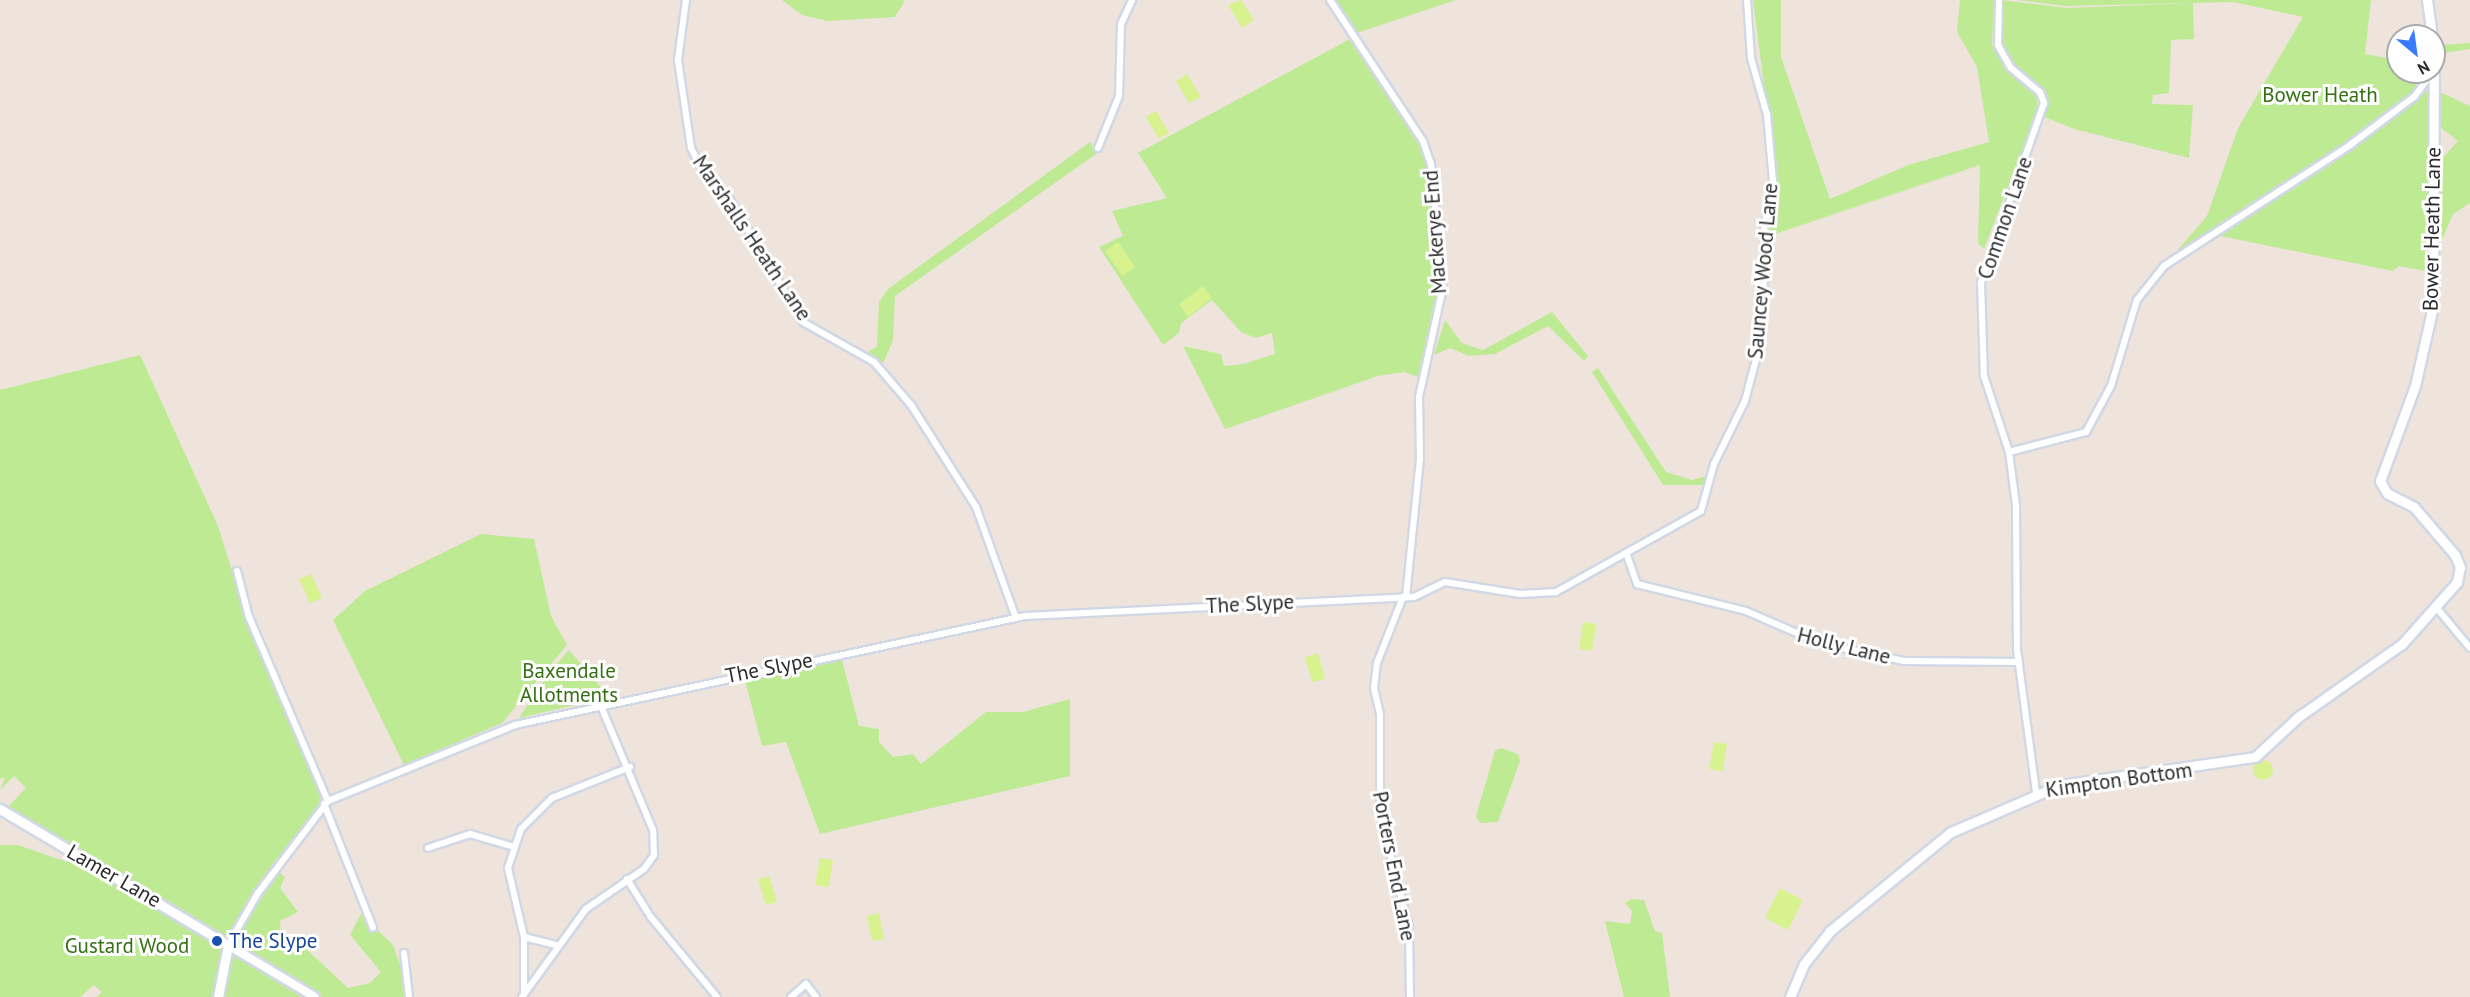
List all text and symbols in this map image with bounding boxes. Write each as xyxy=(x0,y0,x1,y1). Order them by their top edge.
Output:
north arrow xyxy=(2386,24,2446,84)
text: N xyxy=(2414,57,2433,79)
park label: Bower Heath xyxy=(2262,82,2378,108)
street label: Bower Heath Lane xyxy=(2418,147,2446,311)
street label: Marshalls Heath Lane xyxy=(687,151,817,325)
street label: Common Lane xyxy=(1972,153,2038,283)
street label: Mackerye End xyxy=(1418,169,1452,295)
street label: Sauncey Wood Lane xyxy=(1743,181,1783,361)
street label: The Slype xyxy=(1205,589,1295,619)
street label: Holly Lane xyxy=(1794,622,1894,670)
street label: The Slype xyxy=(723,647,815,689)
park label: Baxendale Allotments xyxy=(520,658,618,708)
street label: Kimpton Bottom xyxy=(2044,757,2194,803)
street label: Porters End Lane xyxy=(1367,789,1421,943)
street label: Lamer Lane xyxy=(63,839,165,913)
place label: The Slype xyxy=(229,928,318,954)
park label: Gustard Wood xyxy=(65,933,189,959)
marker: The Slype xyxy=(210,934,224,948)

